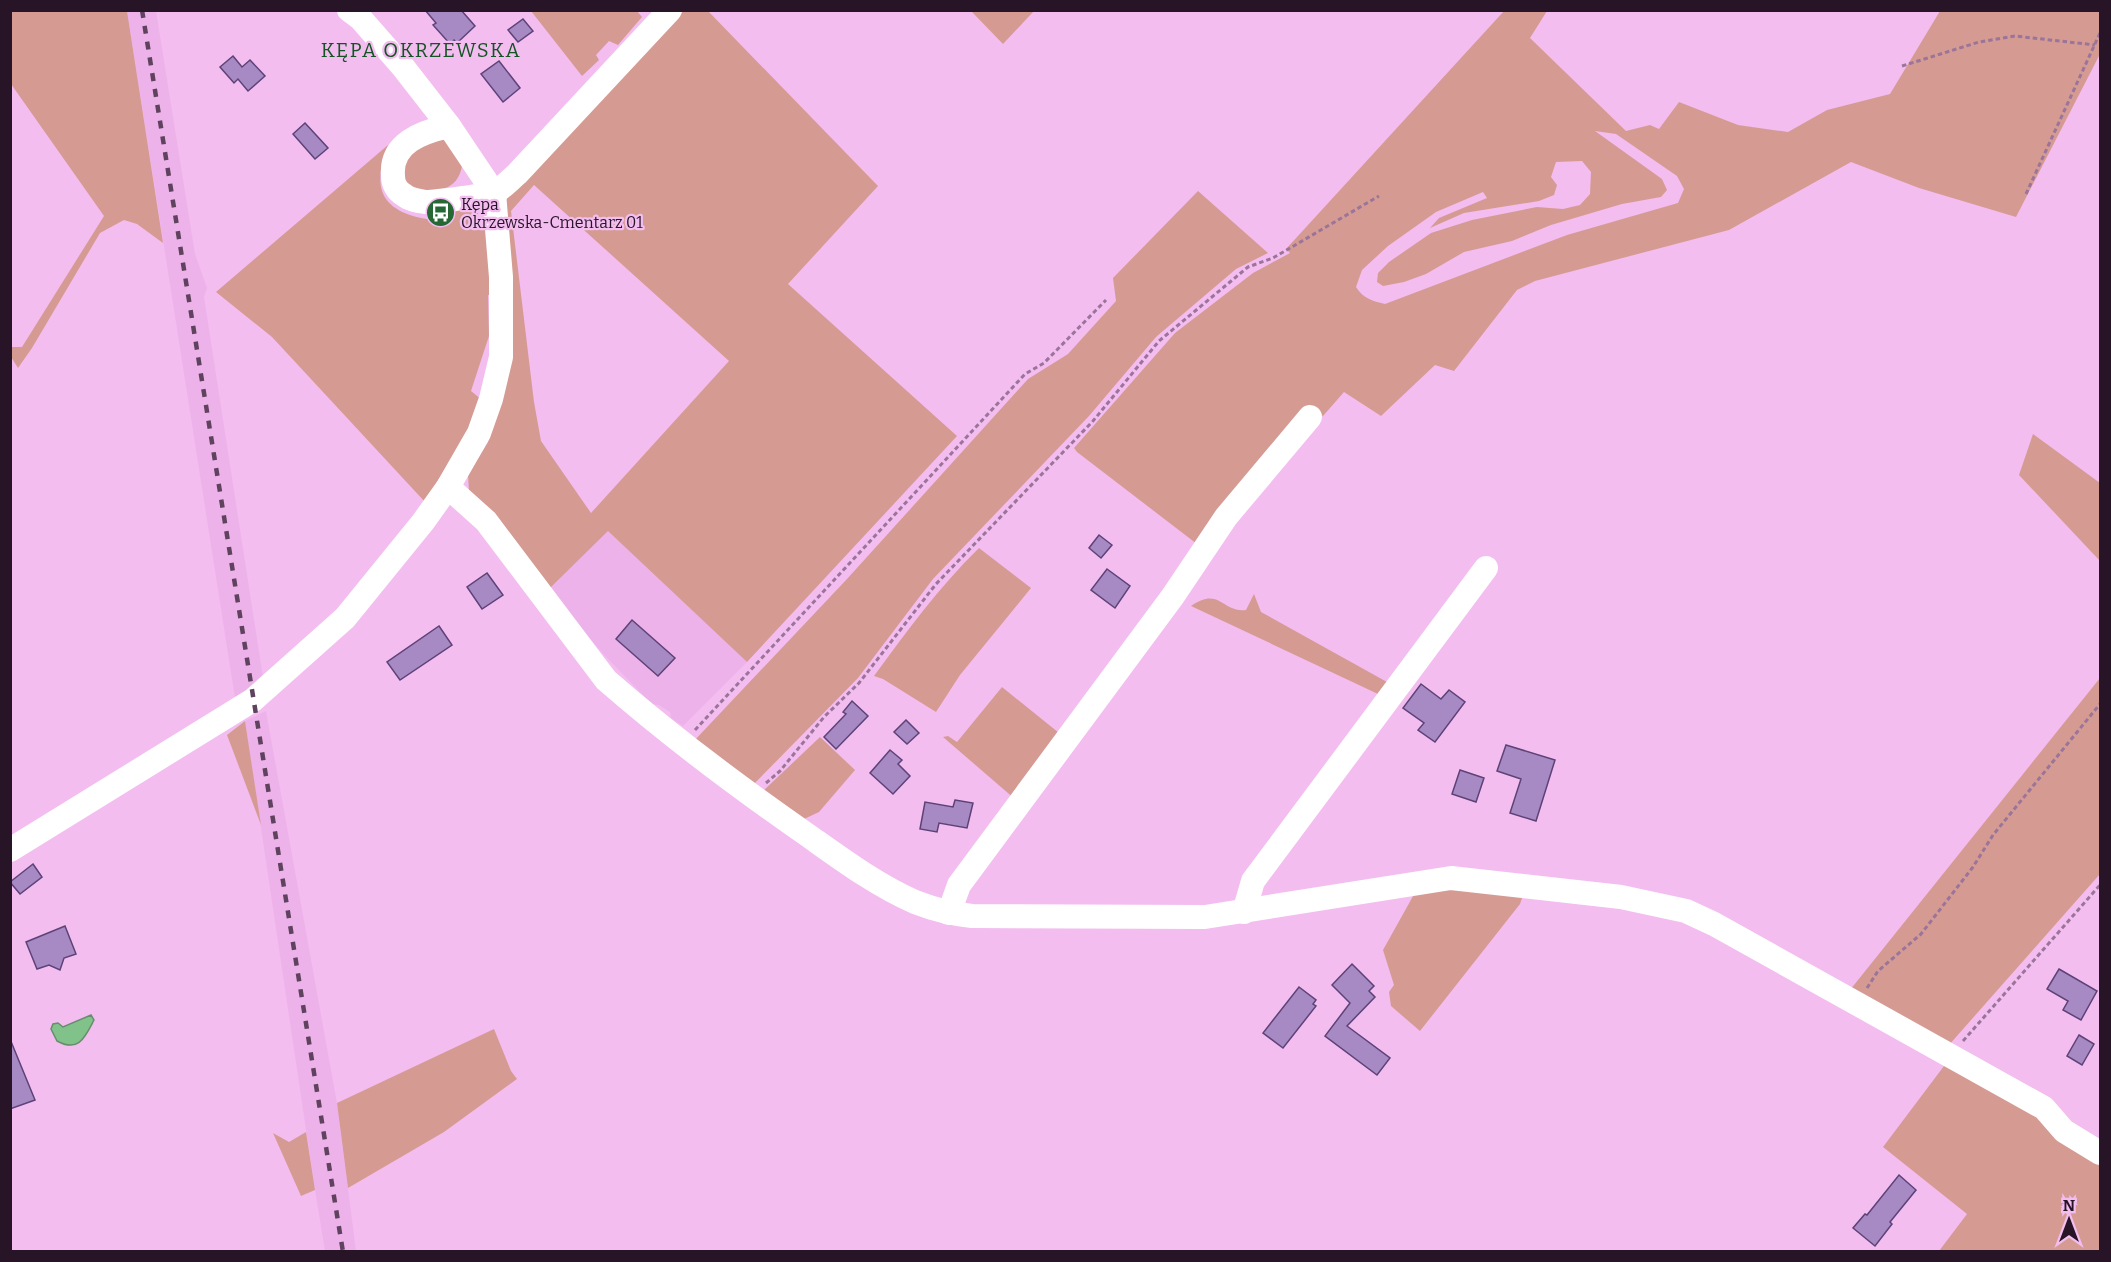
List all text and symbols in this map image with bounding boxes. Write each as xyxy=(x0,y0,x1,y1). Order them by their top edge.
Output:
district label: KĘPA OKRZEWSKA xyxy=(321,38,521,62)
place label: Kępa Okrzewska-Cmentarz 01 xyxy=(461,195,643,232)
bus stop icon: Kępa Okrzewska-Cmentarz 01 xyxy=(424,197,456,229)
north arrow xyxy=(2039,1190,2099,1250)
text: N xyxy=(2063,1196,2075,1215)

